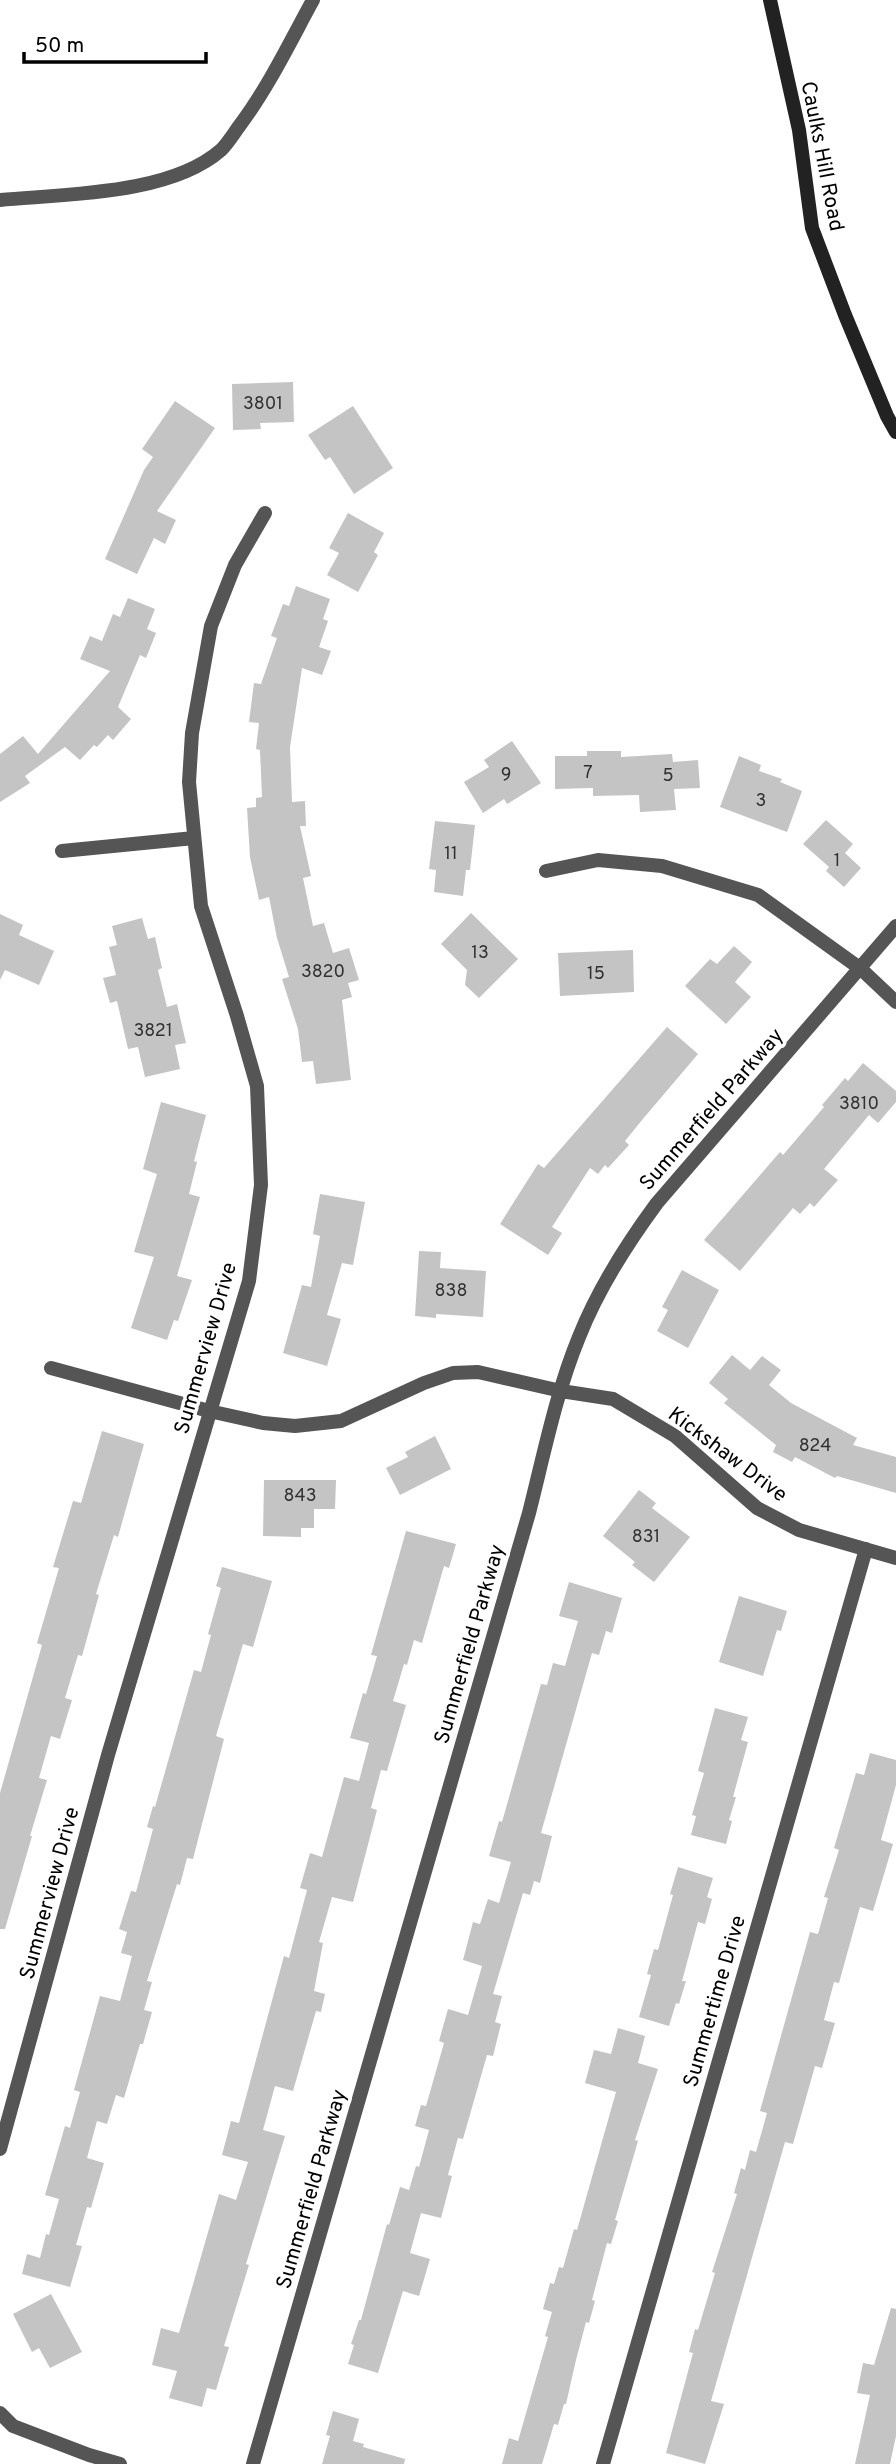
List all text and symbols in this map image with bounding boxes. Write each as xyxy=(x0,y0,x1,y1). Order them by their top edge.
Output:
scale bar xyxy=(24,21,206,65)
text: 50 m xyxy=(35,33,84,60)
street label: Caulks Hill Road xyxy=(794,79,849,233)
house number: 3801 xyxy=(243,393,283,416)
house number: 7 xyxy=(583,762,593,785)
house number: 9 xyxy=(501,764,511,787)
house number: 5 xyxy=(662,765,674,788)
house number: 3 xyxy=(756,790,766,813)
house number: 11 xyxy=(444,843,458,866)
house number: 1 xyxy=(834,850,840,873)
house number: 13 xyxy=(471,942,489,965)
house number: 3820 xyxy=(301,961,345,984)
house number: 15 xyxy=(587,963,605,986)
house number: 3821 xyxy=(133,1020,173,1043)
street label: Summerfield Parkway xyxy=(634,1023,790,1197)
house number: 3810 xyxy=(839,1093,879,1116)
street label: Summerview Drive xyxy=(169,1259,244,1437)
house number: 838 xyxy=(435,1280,467,1303)
street label: Kickshaw Drive xyxy=(662,1401,792,1509)
house number: 824 xyxy=(799,1435,831,1458)
house number: 843 xyxy=(283,1485,317,1508)
house number: 831 xyxy=(632,1526,660,1549)
street label: Summerfield Parkway xyxy=(429,1542,512,1747)
street label: Summerview Drive xyxy=(14,1804,86,1983)
street label: Summertime Drive xyxy=(678,1912,753,2091)
street label: Summerfield Parkway xyxy=(271,2087,354,2292)

